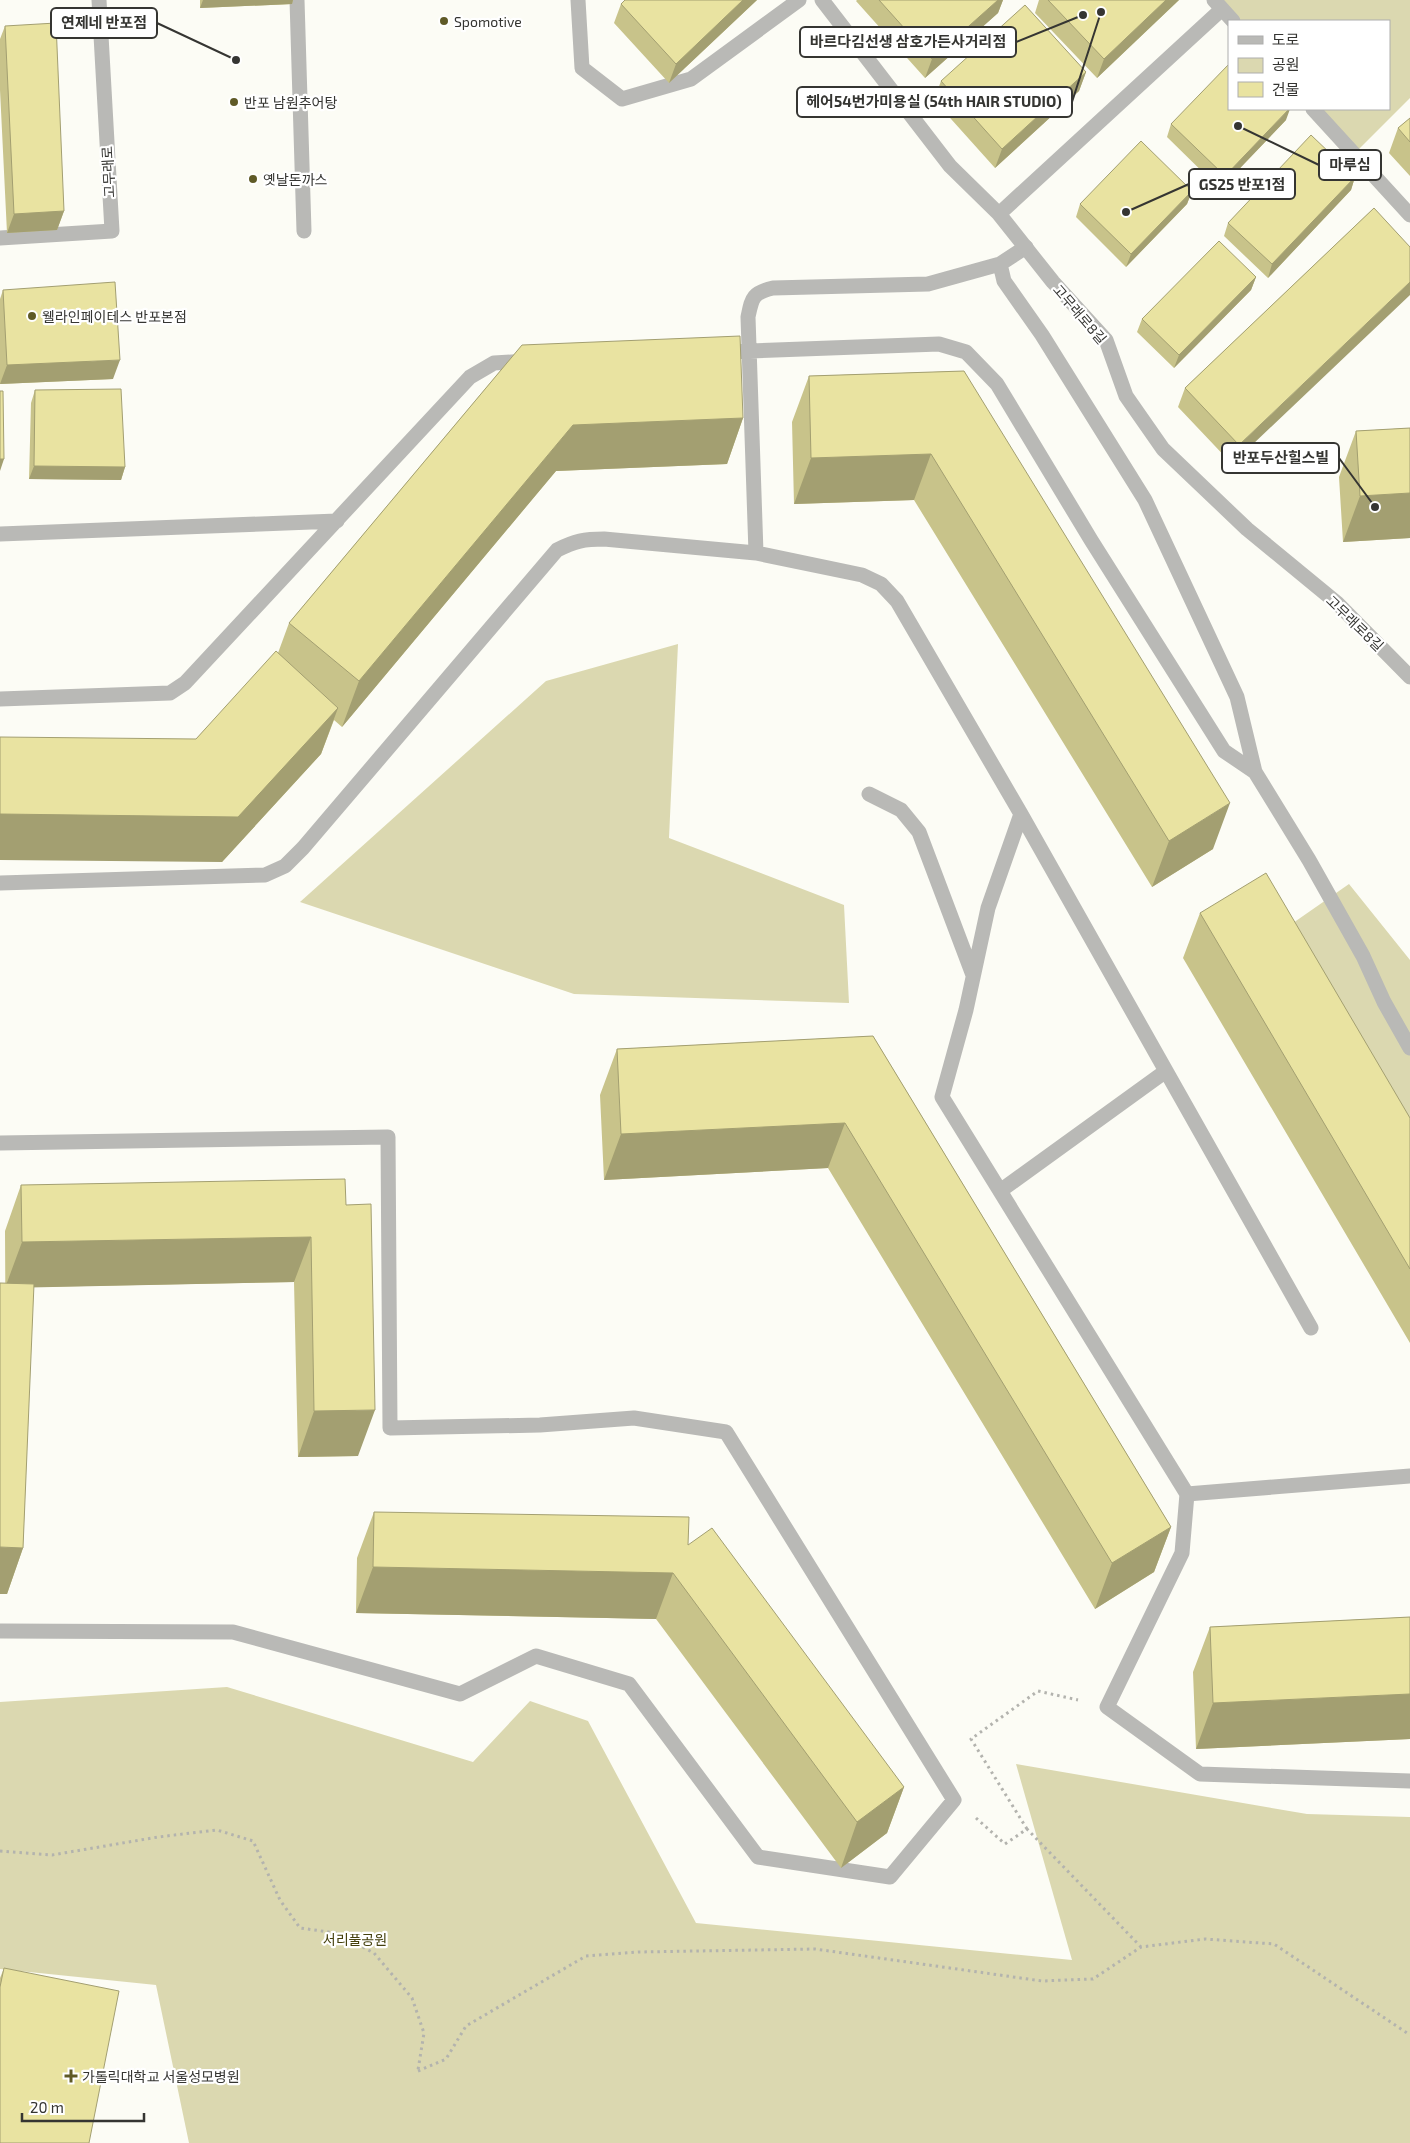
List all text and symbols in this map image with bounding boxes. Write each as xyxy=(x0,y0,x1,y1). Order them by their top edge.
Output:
callout: 연제네 반포점 xyxy=(51,8,157,38)
text: 연제네 반포점 xyxy=(61,13,147,31)
place label: Spomotive xyxy=(454,13,522,30)
marker: Spomotive xyxy=(438,15,450,27)
legend xyxy=(1228,20,1390,110)
callout: 바르다김선생 삼호가든사거리점 xyxy=(800,27,1016,57)
text: 도로 xyxy=(1272,30,1300,48)
text: 바르다김선생 삼호가든사거리점 xyxy=(810,32,1006,50)
text: 공원 xyxy=(1272,55,1300,73)
text: 건물 xyxy=(1272,80,1300,98)
callout: 헤어54번가미용실 (54th HAIR STUDIO) xyxy=(797,87,1072,117)
text: 헤어54번가미용실 (54th HAIR STUDIO) xyxy=(806,92,1062,110)
place label: 반포 남원추어탕 xyxy=(244,94,337,111)
marker: 반포 남원추어탕 xyxy=(228,96,240,108)
street label: 고무래로 xyxy=(98,146,118,198)
callout: 마루심 xyxy=(1319,150,1381,180)
text: 마루심 xyxy=(1329,155,1371,173)
callout: GS25 반포1점 xyxy=(1189,169,1295,199)
place label: 옛날돈까스 xyxy=(263,171,328,188)
marker: 옛날돈까스 xyxy=(247,173,259,185)
text: GS25 반포1점 xyxy=(1199,175,1285,193)
street label: 고무래로8길 xyxy=(1050,281,1110,347)
place label: 웰라인페이테스 반포본점 xyxy=(42,308,187,325)
marker: 웰라인페이테스 반포본점 xyxy=(26,310,38,322)
callout: 반포두산힐스빌 xyxy=(1222,443,1339,473)
text: 반포두산힐스빌 xyxy=(1233,448,1329,466)
street label: 고무래로8길 xyxy=(1323,592,1387,654)
park label: 서리풀공원 xyxy=(323,1931,387,1948)
place label: 가톨릭대학교 서울성모병원 xyxy=(82,2068,240,2085)
marker: 가톨릭대학교 서울성모병원 xyxy=(64,2069,78,2083)
scale bar xyxy=(22,2090,145,2122)
text: 20 m xyxy=(30,2098,64,2116)

